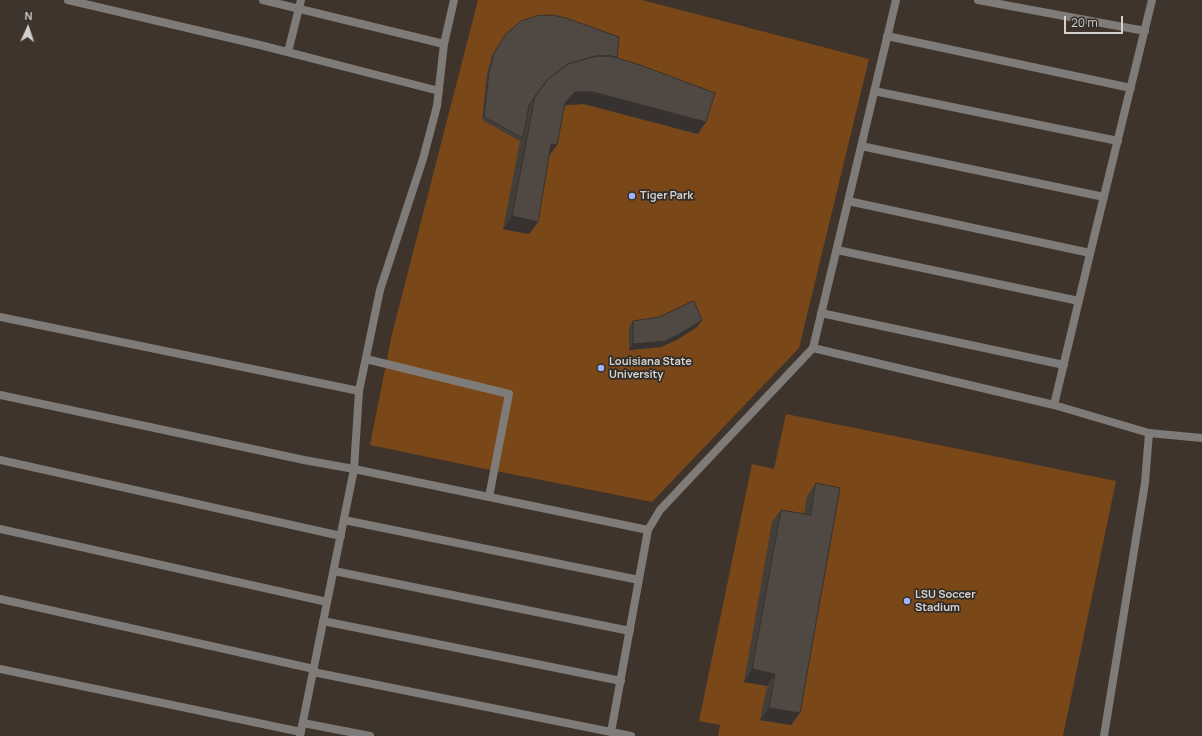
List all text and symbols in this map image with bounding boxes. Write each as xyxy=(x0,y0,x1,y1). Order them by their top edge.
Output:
north arrow xyxy=(8,8,48,48)
text: N xyxy=(24,8,33,23)
scale bar xyxy=(1066,8,1125,34)
text: 20 m xyxy=(1071,14,1098,31)
place label: Tiger Park xyxy=(640,189,693,203)
marker: Tiger Park xyxy=(627,191,637,201)
place label: Louisiana State University xyxy=(609,355,692,381)
marker: Louisiana State University xyxy=(596,363,606,373)
place label: LSU Soccer Stadium xyxy=(915,588,976,614)
marker: LSU Soccer Stadium xyxy=(902,596,912,606)

